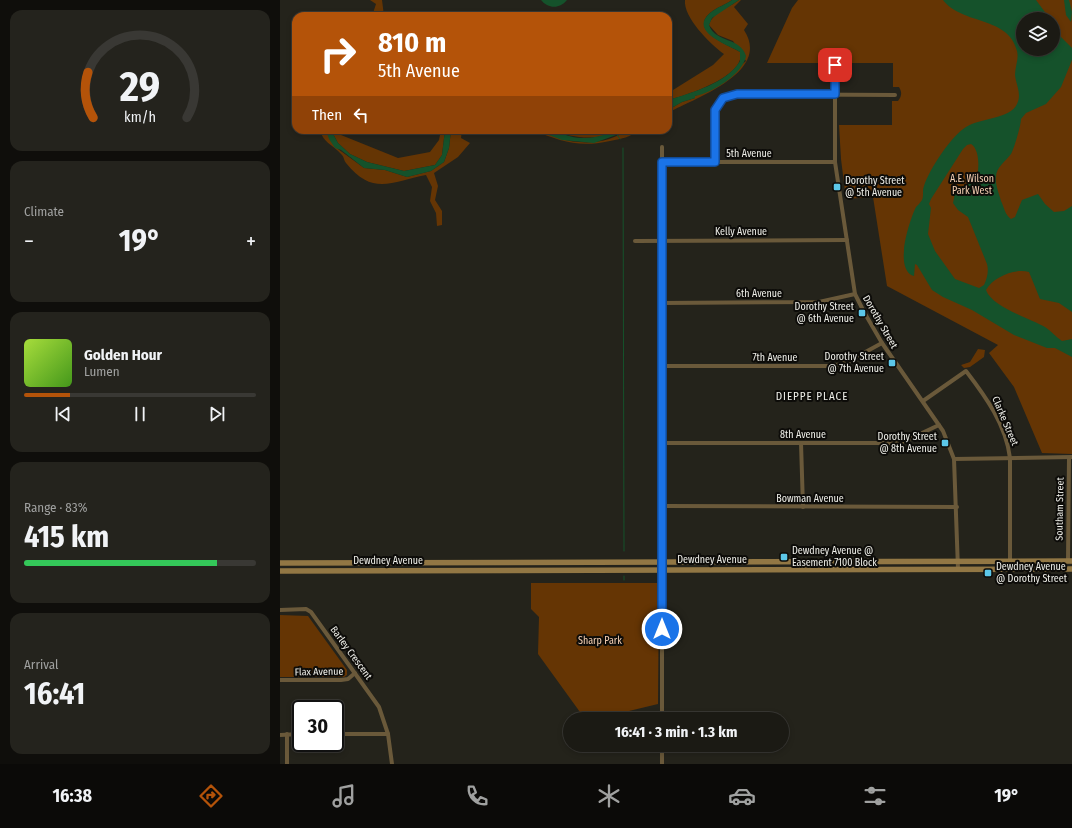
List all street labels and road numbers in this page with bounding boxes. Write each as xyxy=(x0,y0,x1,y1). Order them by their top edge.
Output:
street label: 5th Avenue xyxy=(726,148,772,160)
street label: Kelly Avenue xyxy=(715,226,767,238)
street label: 6th Avenue xyxy=(736,288,782,300)
street label: Dorothy Street xyxy=(860,293,900,351)
street label: 7th Avenue xyxy=(753,352,798,364)
street label: Clarke Street xyxy=(989,395,1021,448)
street label: 8th Avenue xyxy=(780,429,826,441)
street label: Southam Street xyxy=(1053,476,1067,541)
street label: Bowman Avenue xyxy=(776,493,844,505)
street label: Dewdney Avenue xyxy=(677,554,747,566)
street label: Dewdney Avenue xyxy=(353,555,423,567)
street label: Barley Crescent xyxy=(328,624,375,683)
street label: Flax Avenue xyxy=(295,666,343,678)

